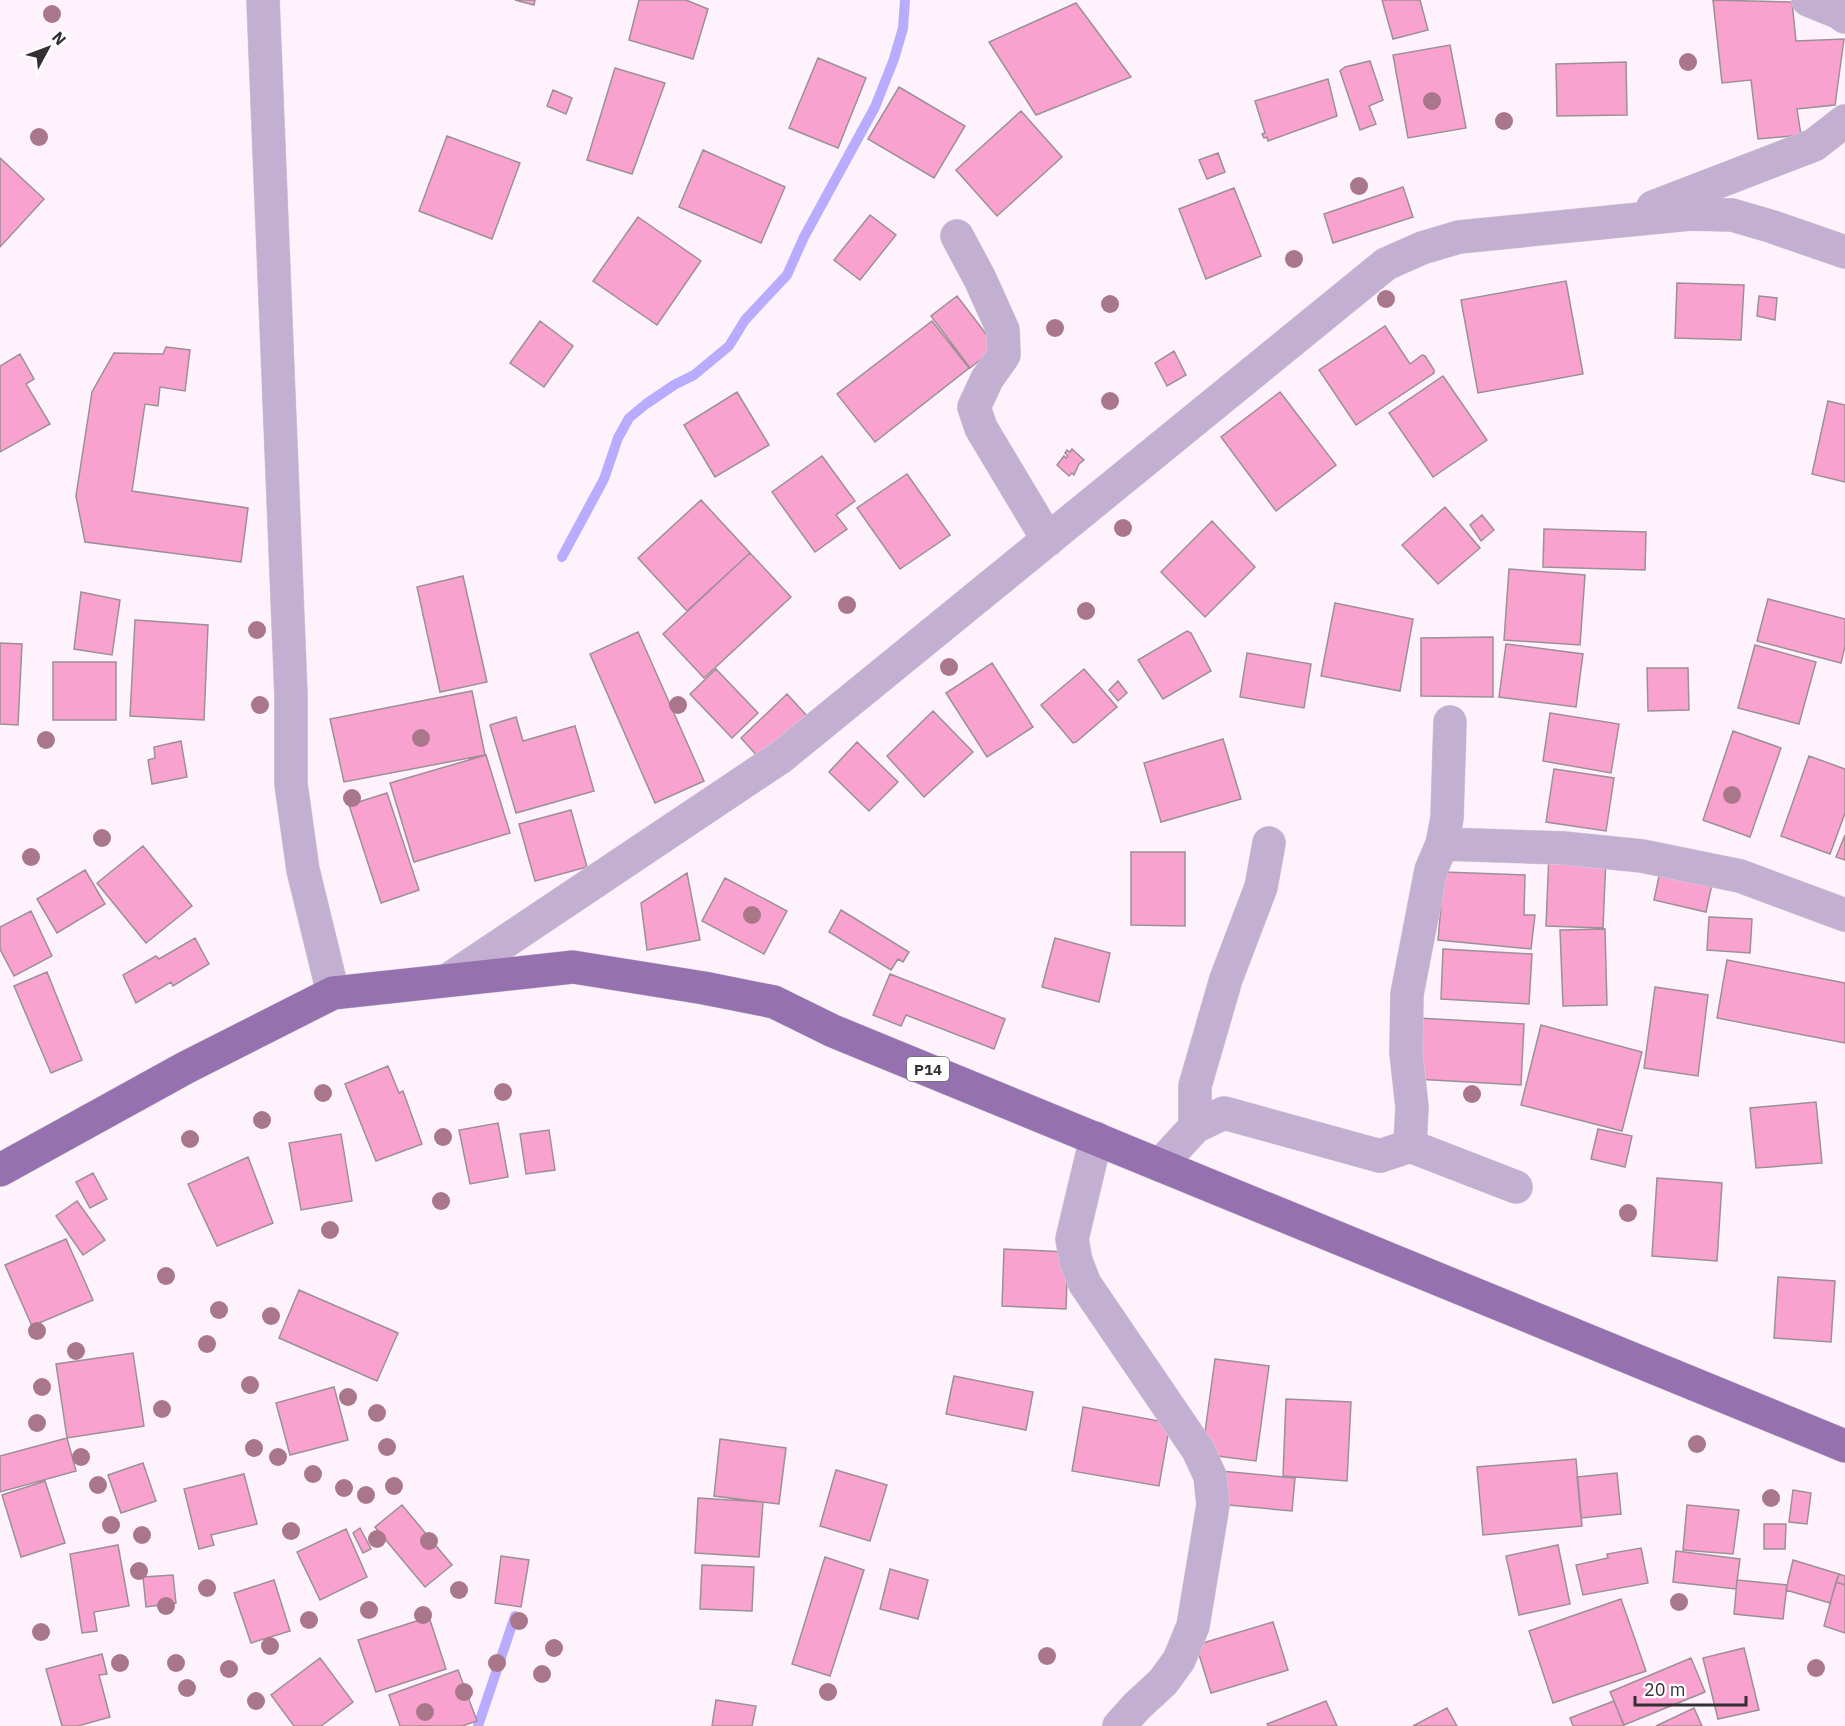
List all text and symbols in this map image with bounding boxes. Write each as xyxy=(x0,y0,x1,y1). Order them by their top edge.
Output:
north arrow xyxy=(18,18,78,78)
text: N xyxy=(48,27,71,49)
road number: P14 xyxy=(907,1057,949,1081)
scale bar xyxy=(1635,1669,1746,1707)
text: 20 m xyxy=(1644,1678,1686,1701)

